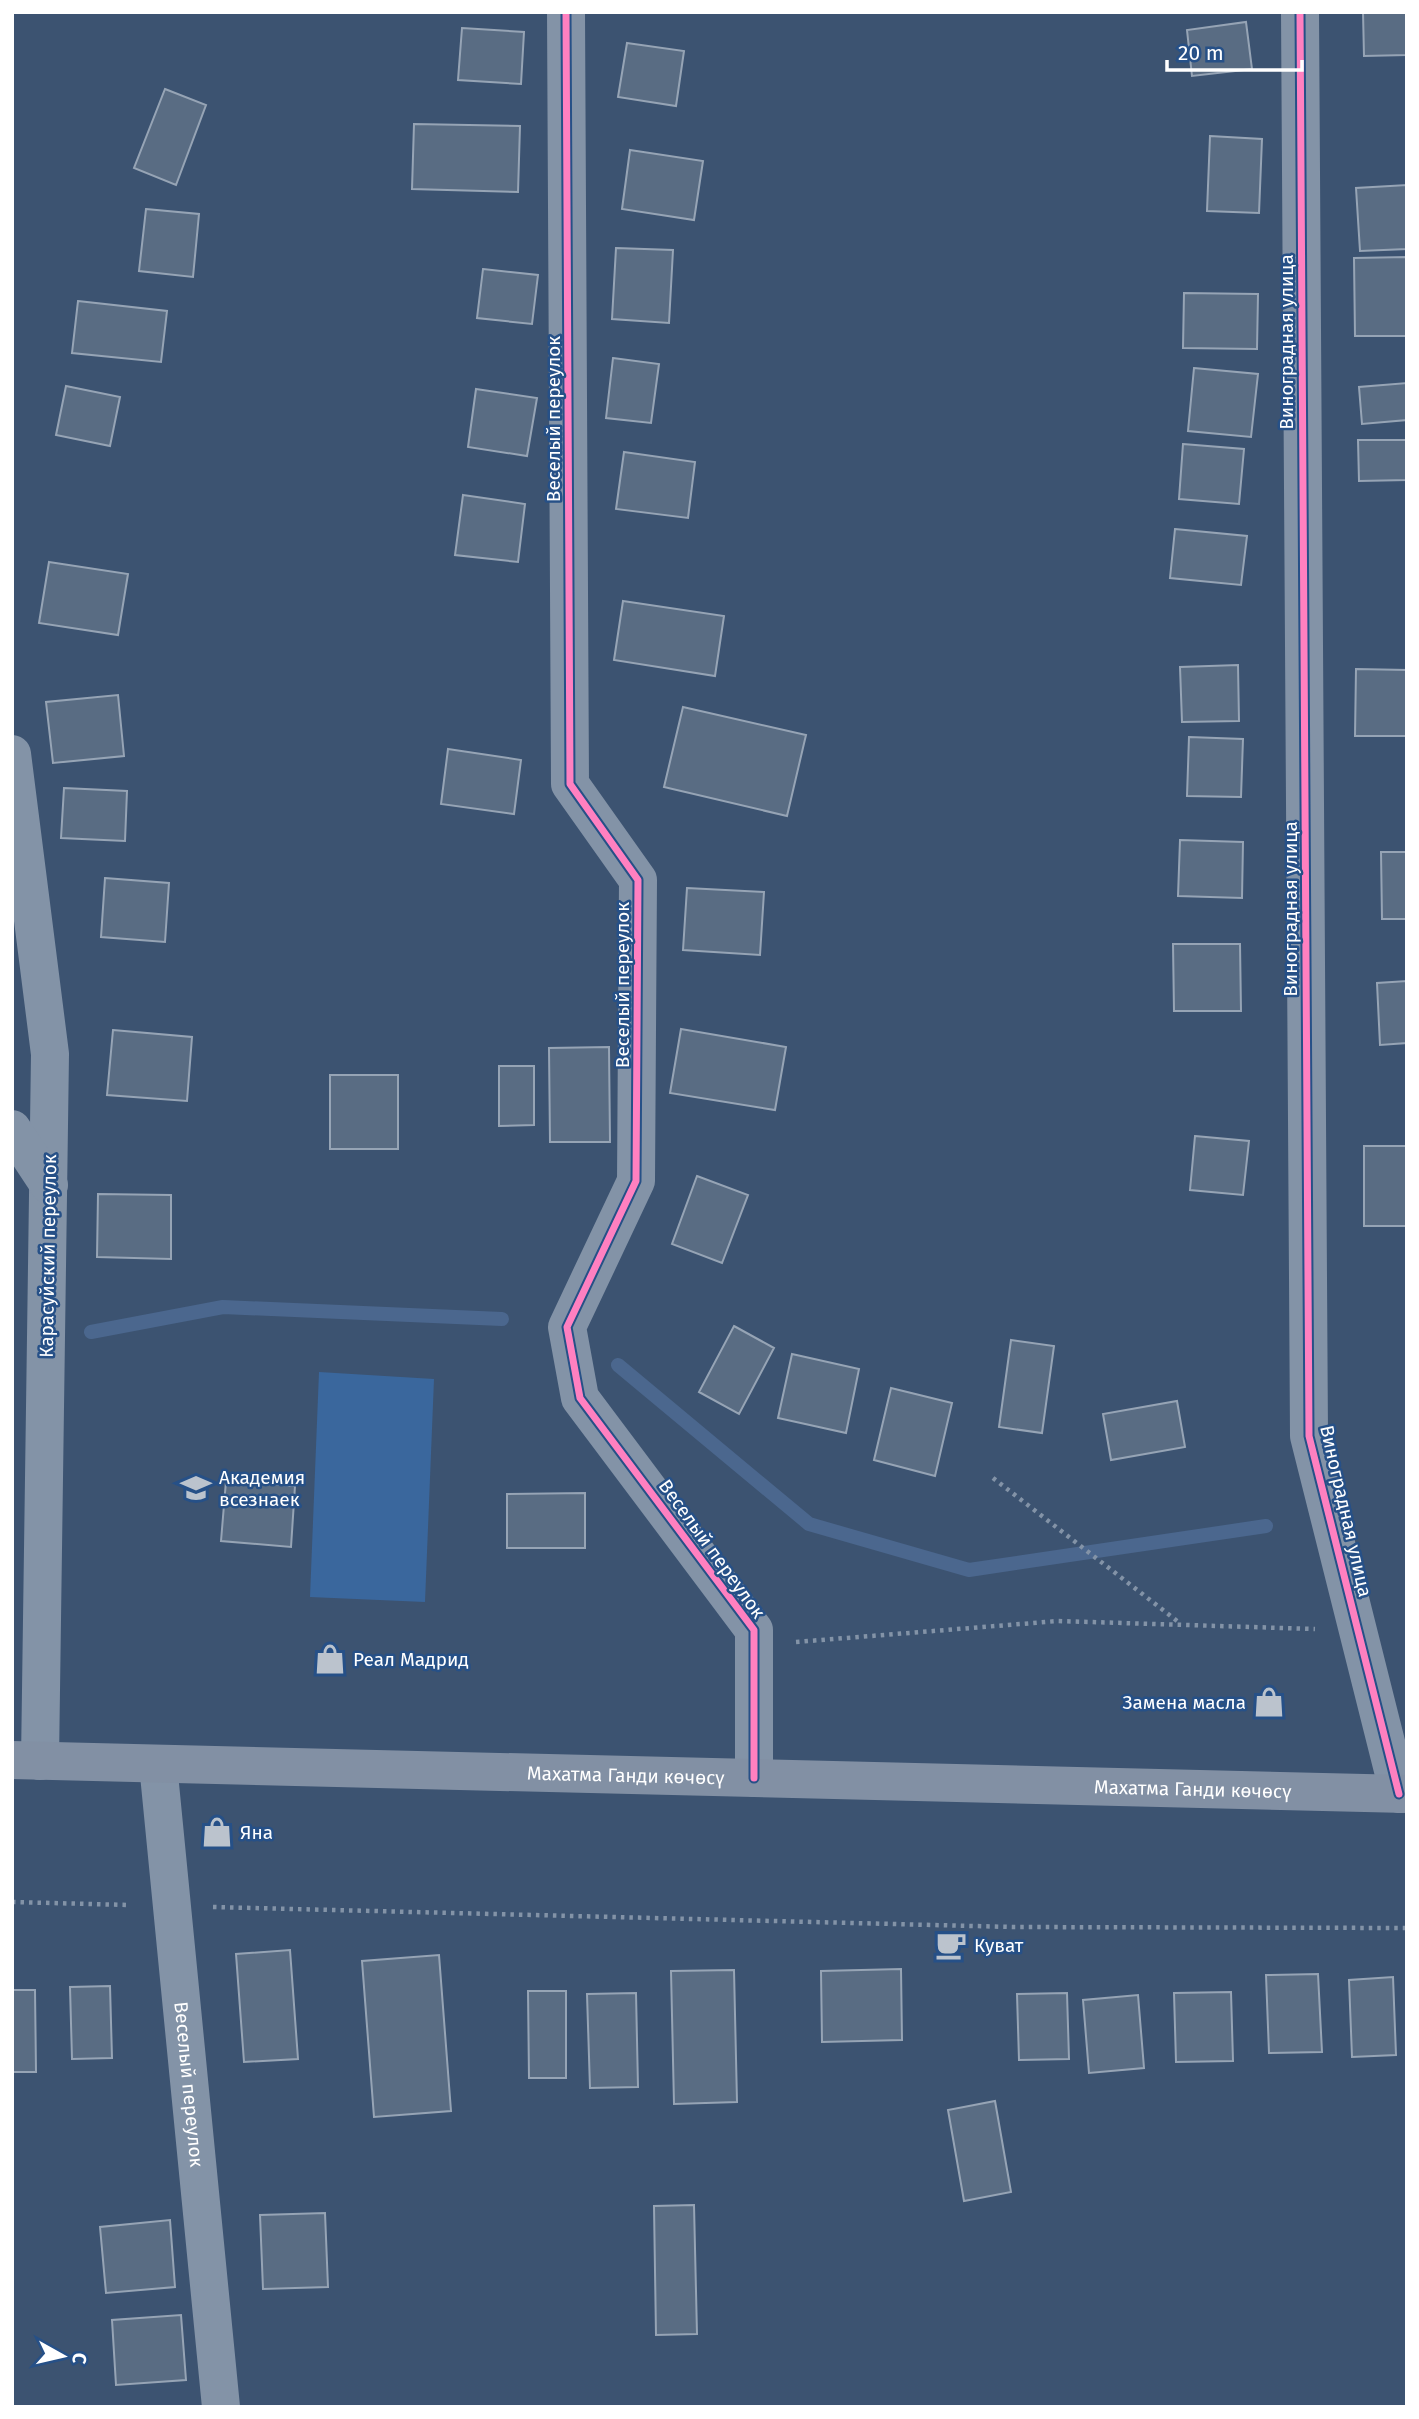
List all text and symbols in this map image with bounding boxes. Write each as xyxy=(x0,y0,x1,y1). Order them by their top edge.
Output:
scale bar xyxy=(1167,28,1302,72)
text: 20 m xyxy=(1178,40,1224,66)
street label: Виноградная улица xyxy=(1275,254,1298,430)
street label: Веселый переулок xyxy=(542,336,565,502)
street label: Виноградная улица xyxy=(1279,821,1302,997)
street label: Веселый переулок xyxy=(611,902,634,1068)
street label: Карасуйский переулок xyxy=(35,1154,61,1358)
street label: Виноградная улица xyxy=(1315,1423,1377,1599)
place label: Академия всезнаек xyxy=(219,1466,305,1511)
school or university icon: Академия всезнаек xyxy=(179,1471,213,1505)
street label: Веселый переулок xyxy=(654,1475,770,1623)
shop icon: Реал Мадрид xyxy=(313,1642,347,1676)
place label: Реал Мадрид xyxy=(353,1648,469,1671)
shop icon: Замена масла xyxy=(1252,1685,1286,1719)
place label: Замена масла xyxy=(1123,1691,1246,1714)
street label: Махатма Ганди көчөсү xyxy=(527,1761,726,1789)
street label: Махатма Ганди көчөсү xyxy=(1094,1775,1292,1803)
shop icon: Яна xyxy=(200,1815,234,1849)
place label: Яна xyxy=(240,1821,273,1844)
cafe icon: Куват xyxy=(934,1928,968,1962)
place label: Куват xyxy=(974,1934,1024,1957)
street label: Веселый переулок xyxy=(170,2001,209,2169)
north arrow xyxy=(28,2321,98,2391)
text: С xyxy=(67,2351,91,2365)

